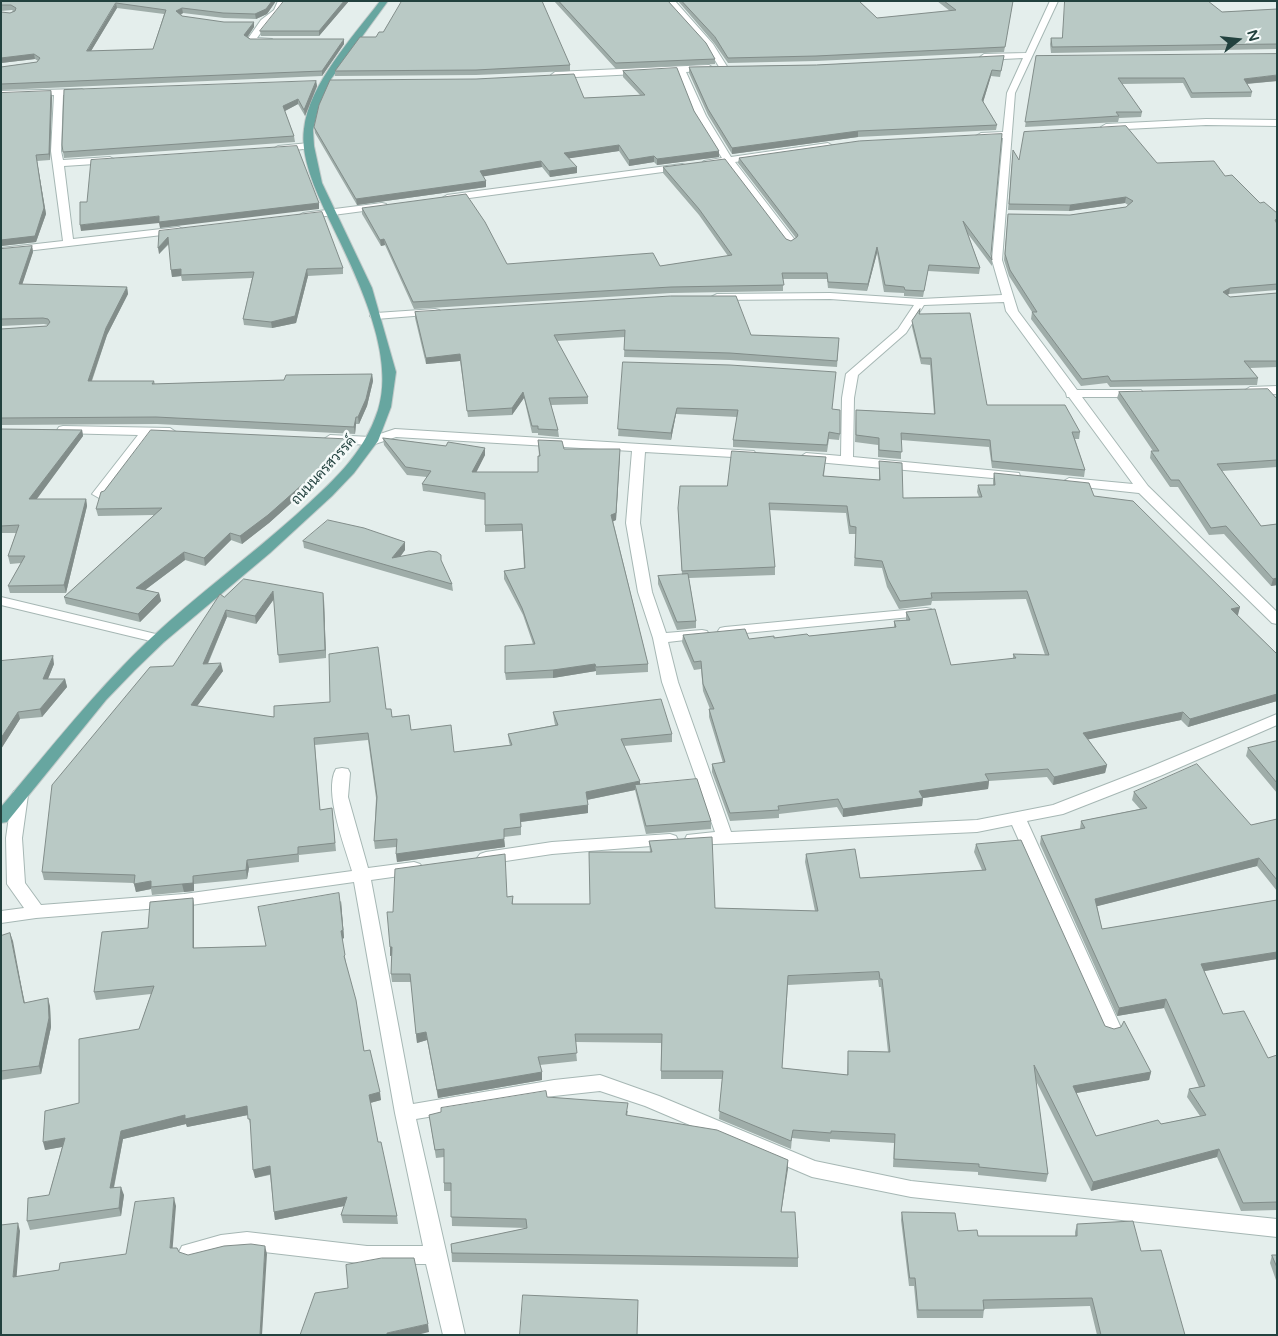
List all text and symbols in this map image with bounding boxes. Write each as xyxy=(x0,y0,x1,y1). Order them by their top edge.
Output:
north arrow xyxy=(1213,15,1263,65)
text: N xyxy=(1243,28,1263,43)
street label: ถนนนครสวรรค์ xyxy=(288,433,360,509)

